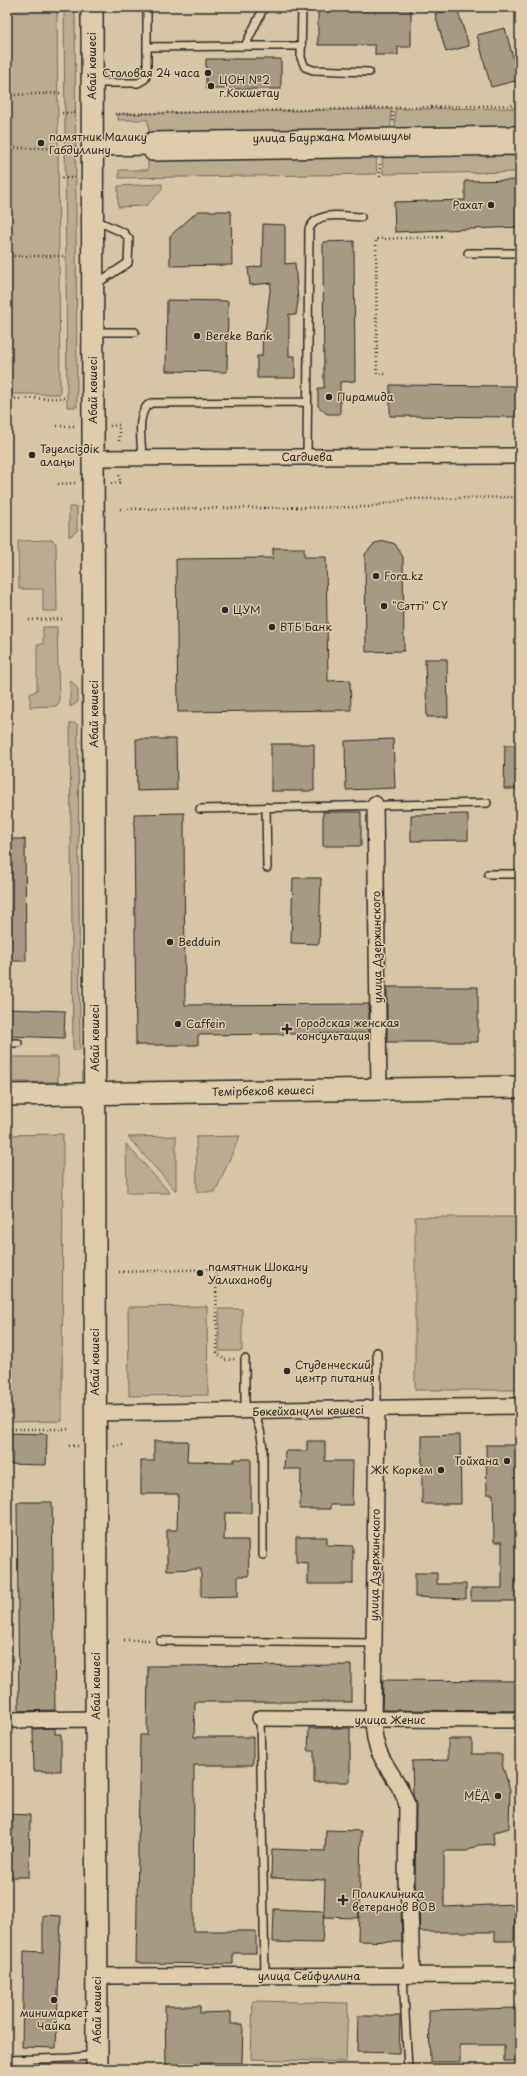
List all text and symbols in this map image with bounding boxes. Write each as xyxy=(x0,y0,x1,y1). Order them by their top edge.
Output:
street label: Абай көшесі xyxy=(83,32,100,100)
place label: Столовая 24 часа xyxy=(102,64,200,81)
marker: Столовая 24 часа xyxy=(203,68,213,78)
place label: ЦОН №2 г.Кокшетау xyxy=(219,71,280,101)
marker: ЦОН №2 г.Кокшетау xyxy=(206,81,216,91)
street label: улица Бауржана Момышулы xyxy=(252,127,412,146)
place label: памятник Малику Габдуллину xyxy=(49,128,147,158)
marker: памятник Малику Габдуллину xyxy=(36,138,46,148)
place label: Рахат xyxy=(453,196,484,213)
marker: Рахат xyxy=(486,200,496,210)
place label: Bereke Bank xyxy=(205,327,273,344)
marker: Bereke Bank xyxy=(192,331,202,341)
street label: Абай көшесі xyxy=(84,356,101,424)
place label: Пирамида xyxy=(337,388,394,405)
marker: Пирамида xyxy=(324,392,334,402)
place label: Тәуелсіздік алаңы xyxy=(40,440,100,470)
street label: Сагдиева xyxy=(282,448,333,465)
marker: Тәуелсіздік алаңы xyxy=(27,450,37,460)
place label: Fora.kz xyxy=(384,567,424,584)
marker: Fora.kz xyxy=(371,571,381,581)
place label: "Сәтті" СY xyxy=(392,597,448,614)
place label: ЦУМ xyxy=(233,601,261,618)
marker: "Сәтті" СY xyxy=(379,601,389,611)
marker: ЦУМ xyxy=(220,605,230,615)
place label: ВТБ Банк xyxy=(280,618,332,635)
marker: ВТБ Банк xyxy=(267,622,277,632)
street label: Абай көшесі xyxy=(85,680,102,748)
street label: улица Дзержинского xyxy=(367,891,386,1003)
place label: Bedduin xyxy=(178,933,221,950)
marker: Bedduin xyxy=(165,937,175,947)
street label: Абай көшесі xyxy=(86,1004,103,1072)
place label: Городская женская консультация xyxy=(296,1014,399,1044)
place label: Caffein xyxy=(186,1015,226,1032)
marker: Caffein xyxy=(173,1019,183,1029)
marker: Городская женская консультация xyxy=(281,1023,293,1035)
street label: Темірбеков көшесі xyxy=(212,1081,314,1100)
place label: памятник Шокану Уалиханову xyxy=(208,1258,308,1288)
marker: памятник Шокану Уалиханову xyxy=(195,1268,205,1278)
street label: Абай көшесі xyxy=(86,1328,103,1396)
place label: Студенческий центр питания xyxy=(295,1356,375,1386)
marker: Студенческий центр питания xyxy=(282,1366,292,1376)
street label: Бөкейханұлы көшесі xyxy=(252,1401,364,1420)
place label: Тойхана xyxy=(454,1452,499,1469)
marker: Тойхана xyxy=(502,1456,512,1466)
place label: ЖК Коркем xyxy=(370,1461,433,1478)
marker: ЖК Коркем xyxy=(436,1465,446,1475)
street label: улица Дзержинского xyxy=(365,1509,384,1621)
street label: Абай көшесі xyxy=(87,1652,104,1720)
street label: улица Женис xyxy=(355,1711,425,1728)
place label: МЁД xyxy=(464,1787,490,1804)
marker: МЁД xyxy=(493,1791,503,1801)
place label: Поликлиника ветеранов ВОВ xyxy=(352,1885,436,1915)
marker: Поликлиника ветеранов ВОВ xyxy=(337,1894,349,1906)
street label: улица Сейфуллина xyxy=(258,1967,360,1984)
street label: Абай көшесі xyxy=(88,1976,105,2044)
marker: минимаркет Чайка xyxy=(49,1995,59,2005)
place label: минимаркет Чайка xyxy=(20,2004,89,2034)

